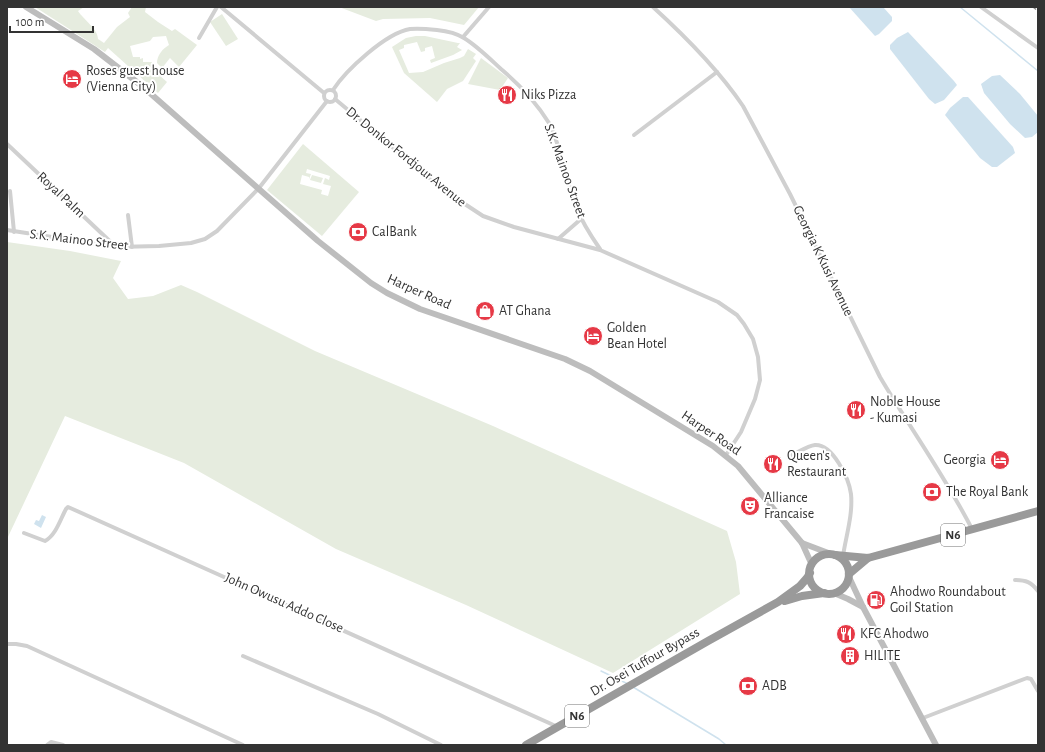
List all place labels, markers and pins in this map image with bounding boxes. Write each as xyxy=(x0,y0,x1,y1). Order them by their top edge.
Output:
place label: Roses guest house (Vienna City) xyxy=(86,64,185,94)
hotel icon: Roses guest house (Vienna City) xyxy=(61,68,83,90)
restaurant icon: Niks Pizza xyxy=(496,84,518,106)
place label: Niks Pizza xyxy=(521,88,577,102)
bank icon: CalBank xyxy=(347,221,369,243)
place label: CalBank xyxy=(372,225,417,239)
shop icon: AT Ghana xyxy=(474,300,496,322)
place label: AT Ghana xyxy=(499,304,552,318)
place label: Golden Bean Hotel xyxy=(607,321,667,351)
hotel icon: Golden Bean Hotel xyxy=(582,325,604,347)
place label: Noble House - Kumasi xyxy=(870,395,941,425)
restaurant icon: Noble House - Kumasi xyxy=(845,399,867,421)
place label: Queen's Restaurant xyxy=(787,449,847,479)
hotel icon: Georgia xyxy=(989,449,1011,471)
restaurant icon: Queen's Restaurant xyxy=(762,453,784,475)
place label: Georgia xyxy=(943,453,987,467)
bank icon: The Royal Bank xyxy=(921,481,943,503)
place label: The Royal Bank xyxy=(946,485,1029,499)
place label: Alliance Francaise xyxy=(764,491,814,521)
theatre icon: Alliance Francaise xyxy=(739,495,761,517)
place label: Ahodwo Roundabout Goil Station xyxy=(890,585,1006,615)
fuel station icon: Ahodwo Roundabout Goil Station xyxy=(865,589,887,611)
restaurant icon: KFC Ahodwo xyxy=(835,623,857,645)
place label: KFC Ahodwo xyxy=(860,627,929,641)
building icon: HILITE xyxy=(839,645,861,667)
place label: HILITE xyxy=(864,649,901,663)
bank icon: ADB xyxy=(737,675,759,697)
place label: ADB xyxy=(762,679,787,693)

